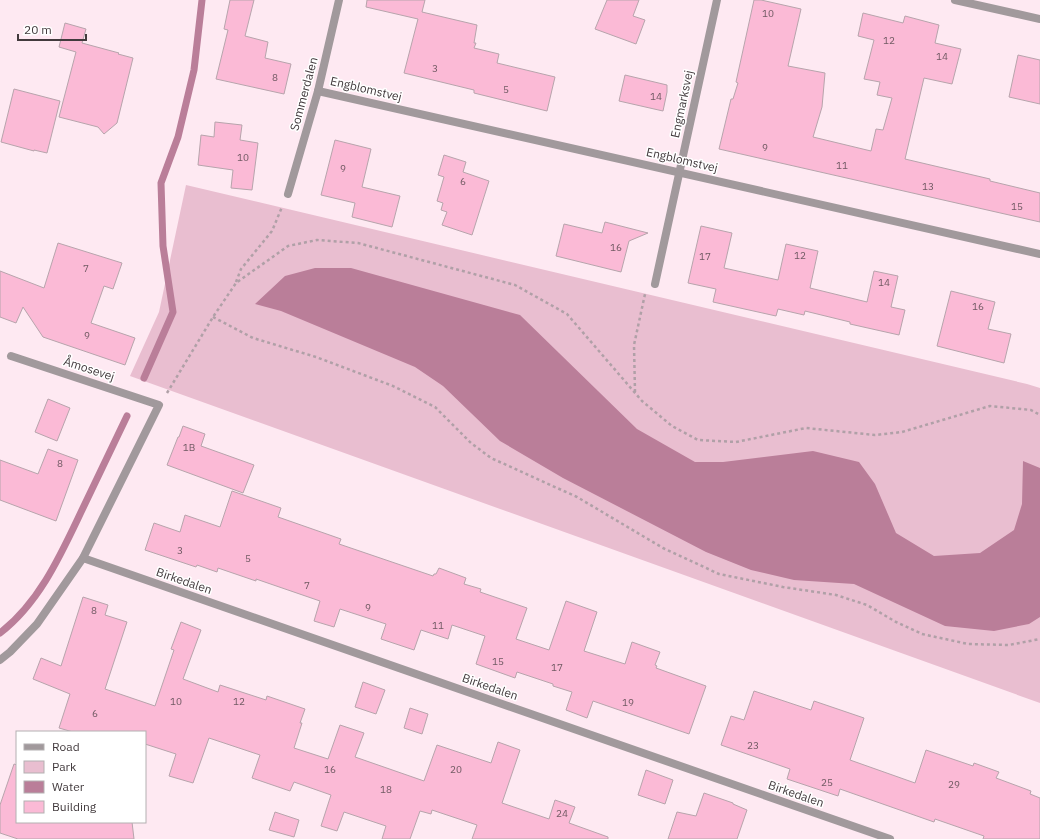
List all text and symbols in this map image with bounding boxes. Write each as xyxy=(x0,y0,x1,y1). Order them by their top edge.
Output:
house number: 10 xyxy=(762,7,774,20)
scale bar xyxy=(18,16,86,42)
text: 20 m xyxy=(24,22,52,37)
house number: 12 xyxy=(883,34,895,47)
house number: 14 xyxy=(936,50,948,63)
street label: Sommerdalen xyxy=(286,55,321,132)
house number: 3 xyxy=(432,62,438,75)
street label: Engmarksvej xyxy=(667,69,696,139)
house number: 8 xyxy=(272,71,278,84)
street label: Engblomstvej xyxy=(329,73,403,104)
house number: 5 xyxy=(503,83,509,96)
house number: 14 xyxy=(650,90,662,103)
house number: 9 xyxy=(762,141,768,154)
street label: Engblomstvej xyxy=(645,144,719,175)
house number: 10 xyxy=(237,151,249,164)
house number: 11 xyxy=(836,159,848,172)
house number: 9 xyxy=(340,162,346,175)
house number: 6 xyxy=(460,175,466,188)
house number: 13 xyxy=(922,180,934,193)
house number: 15 xyxy=(1011,200,1023,213)
house number: 16 xyxy=(610,241,622,254)
house number: 12 xyxy=(794,249,806,262)
house number: 17 xyxy=(699,250,711,263)
house number: 7 xyxy=(83,262,89,275)
house number: 14 xyxy=(878,276,890,289)
house number: 16 xyxy=(972,300,984,313)
house number: 9 xyxy=(84,329,90,342)
street label: Åmosevej xyxy=(62,353,116,384)
house number: 1B xyxy=(183,441,195,454)
house number: 8 xyxy=(57,457,63,470)
house number: 3 xyxy=(177,544,183,557)
house number: 5 xyxy=(245,552,251,565)
street label: Birkedalen xyxy=(154,564,214,597)
house number: 7 xyxy=(304,579,310,592)
house number: 9 xyxy=(365,601,371,614)
house number: 8 xyxy=(91,604,97,617)
house number: 11 xyxy=(432,619,444,632)
house number: 15 xyxy=(492,655,504,668)
house number: 17 xyxy=(551,661,563,674)
street label: Birkedalen xyxy=(460,670,520,703)
house number: 10 xyxy=(170,695,182,708)
house number: 12 xyxy=(233,695,245,708)
house number: 19 xyxy=(622,696,634,709)
house number: 6 xyxy=(92,707,98,720)
legend xyxy=(16,731,146,823)
text: Road xyxy=(52,739,80,754)
house number: 23 xyxy=(747,739,759,752)
text: Park xyxy=(52,759,77,774)
house number: 16 xyxy=(324,763,336,776)
house number: 20 xyxy=(450,763,462,776)
house number: 25 xyxy=(821,776,833,789)
street label: Birkedalen xyxy=(766,777,826,810)
house number: 29 xyxy=(948,778,960,791)
text: Water xyxy=(52,779,85,794)
house number: 18 xyxy=(380,783,392,796)
text: Building xyxy=(52,799,97,814)
house number: 24 xyxy=(556,807,568,820)

